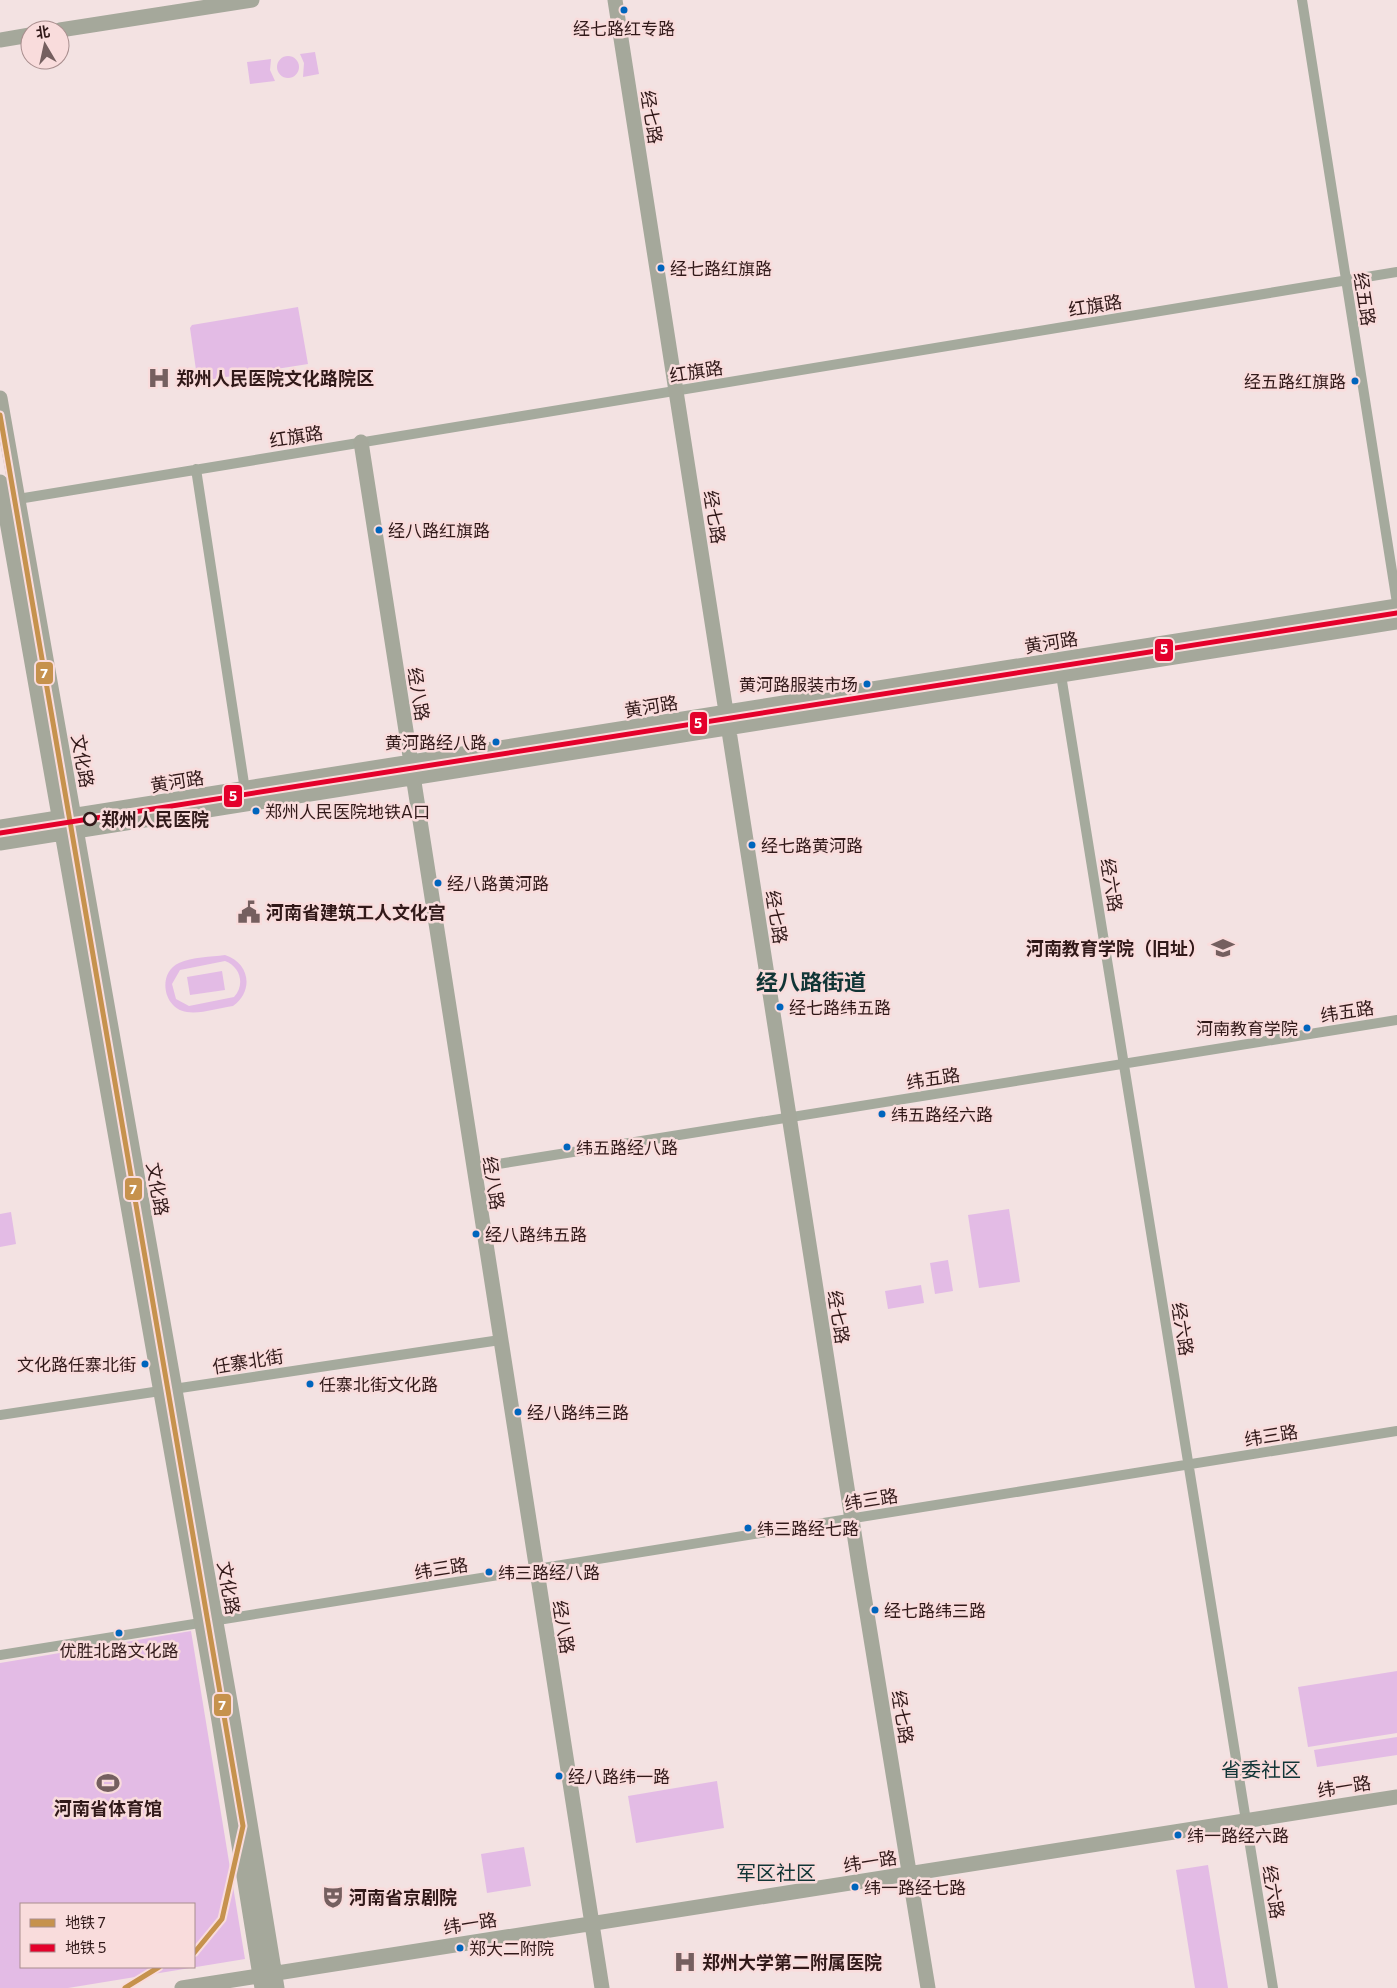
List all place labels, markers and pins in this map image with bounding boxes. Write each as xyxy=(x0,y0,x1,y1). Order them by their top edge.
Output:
marker: 经七路红专路 xyxy=(619,5,629,15)
place label: 经七路红专路 xyxy=(573,18,675,39)
place label: 经七路红旗路 xyxy=(670,258,772,279)
marker: 经七路红旗路 xyxy=(656,263,666,273)
hospital icon: 郑州人民医院文化路院区 xyxy=(146,365,172,391)
place label: 郑州人民医院文化路院区 xyxy=(176,367,374,389)
place label: 经五路红旗路 xyxy=(1244,371,1346,392)
marker: 经五路红旗路 xyxy=(1350,376,1360,386)
place label: 经八路红旗路 xyxy=(388,520,490,541)
marker: 经八路红旗路 xyxy=(374,525,384,535)
place label: 黄河路服装市场 xyxy=(739,674,858,695)
marker: 黄河路服装市场 xyxy=(862,679,872,689)
place label: 黄河路经八路 xyxy=(385,732,487,753)
marker: 黄河路经八路 xyxy=(491,737,501,747)
place label: 郑州人民医院地铁A口 xyxy=(265,801,430,822)
marker: 郑州人民医院地铁A口 xyxy=(251,806,261,816)
place label: 郑州人民医院 xyxy=(101,808,209,830)
marker: 郑州人民医院 xyxy=(83,812,97,826)
place label: 经七路黄河路 xyxy=(761,835,863,856)
marker: 经七路黄河路 xyxy=(747,840,757,850)
place label: 经八路黄河路 xyxy=(447,873,549,894)
marker: 经八路黄河路 xyxy=(433,878,443,888)
public building icon: 河南省建筑工人文化宫 xyxy=(236,899,262,925)
place label: 河南省建筑工人文化宫 xyxy=(266,901,446,923)
school or university icon: 河南教育学院（旧址） xyxy=(1210,935,1236,961)
place label: 河南教育学院（旧址） xyxy=(1026,937,1206,959)
place label: 经七路纬五路 xyxy=(789,997,891,1018)
marker: 经七路纬五路 xyxy=(775,1002,785,1012)
place label: 河南教育学院 xyxy=(1196,1018,1298,1039)
marker: 河南教育学院 xyxy=(1302,1023,1312,1033)
place label: 纬五路经六路 xyxy=(891,1104,993,1125)
marker: 纬五路经六路 xyxy=(877,1109,887,1119)
place label: 纬五路经八路 xyxy=(576,1137,678,1158)
marker: 纬五路经八路 xyxy=(562,1142,572,1152)
place label: 经八路纬五路 xyxy=(485,1224,587,1245)
marker: 经八路纬五路 xyxy=(471,1229,481,1239)
place label: 文化路任寨北街 xyxy=(17,1354,136,1375)
marker: 文化路任寨北街 xyxy=(140,1359,150,1369)
place label: 任寨北街文化路 xyxy=(319,1374,438,1395)
marker: 任寨北街文化路 xyxy=(305,1379,315,1389)
place label: 经八路纬三路 xyxy=(527,1402,629,1423)
marker: 经八路纬三路 xyxy=(513,1407,523,1417)
place label: 纬三路经七路 xyxy=(757,1518,859,1539)
marker: 纬三路经七路 xyxy=(743,1523,753,1533)
place label: 纬三路经八路 xyxy=(498,1562,600,1583)
marker: 纬三路经八路 xyxy=(484,1567,494,1577)
place label: 经七路纬三路 xyxy=(884,1600,986,1621)
marker: 经七路纬三路 xyxy=(870,1605,880,1615)
marker: 优胜北路文化路 xyxy=(114,1628,124,1638)
place label: 优胜北路文化路 xyxy=(60,1640,179,1661)
place label: 经八路纬一路 xyxy=(568,1766,670,1787)
sports icon: 河南省体育馆 xyxy=(95,1770,121,1796)
marker: 经八路纬一路 xyxy=(554,1771,564,1781)
place label: 河南省体育馆 xyxy=(54,1797,162,1819)
place label: 纬一路经六路 xyxy=(1187,1825,1289,1846)
marker: 纬一路经六路 xyxy=(1173,1830,1183,1840)
place label: 纬一路经七路 xyxy=(864,1877,966,1898)
marker: 纬一路经七路 xyxy=(850,1882,860,1892)
theatre icon: 河南省京剧院 xyxy=(320,1884,346,1910)
place label: 河南省京剧院 xyxy=(349,1886,457,1908)
place label: 郑大二附院 xyxy=(469,1938,554,1959)
marker: 郑大二附院 xyxy=(455,1943,465,1953)
hospital icon: 郑州大学第二附属医院 xyxy=(672,1949,698,1975)
place label: 郑州大学第二附属医院 xyxy=(702,1951,882,1973)

